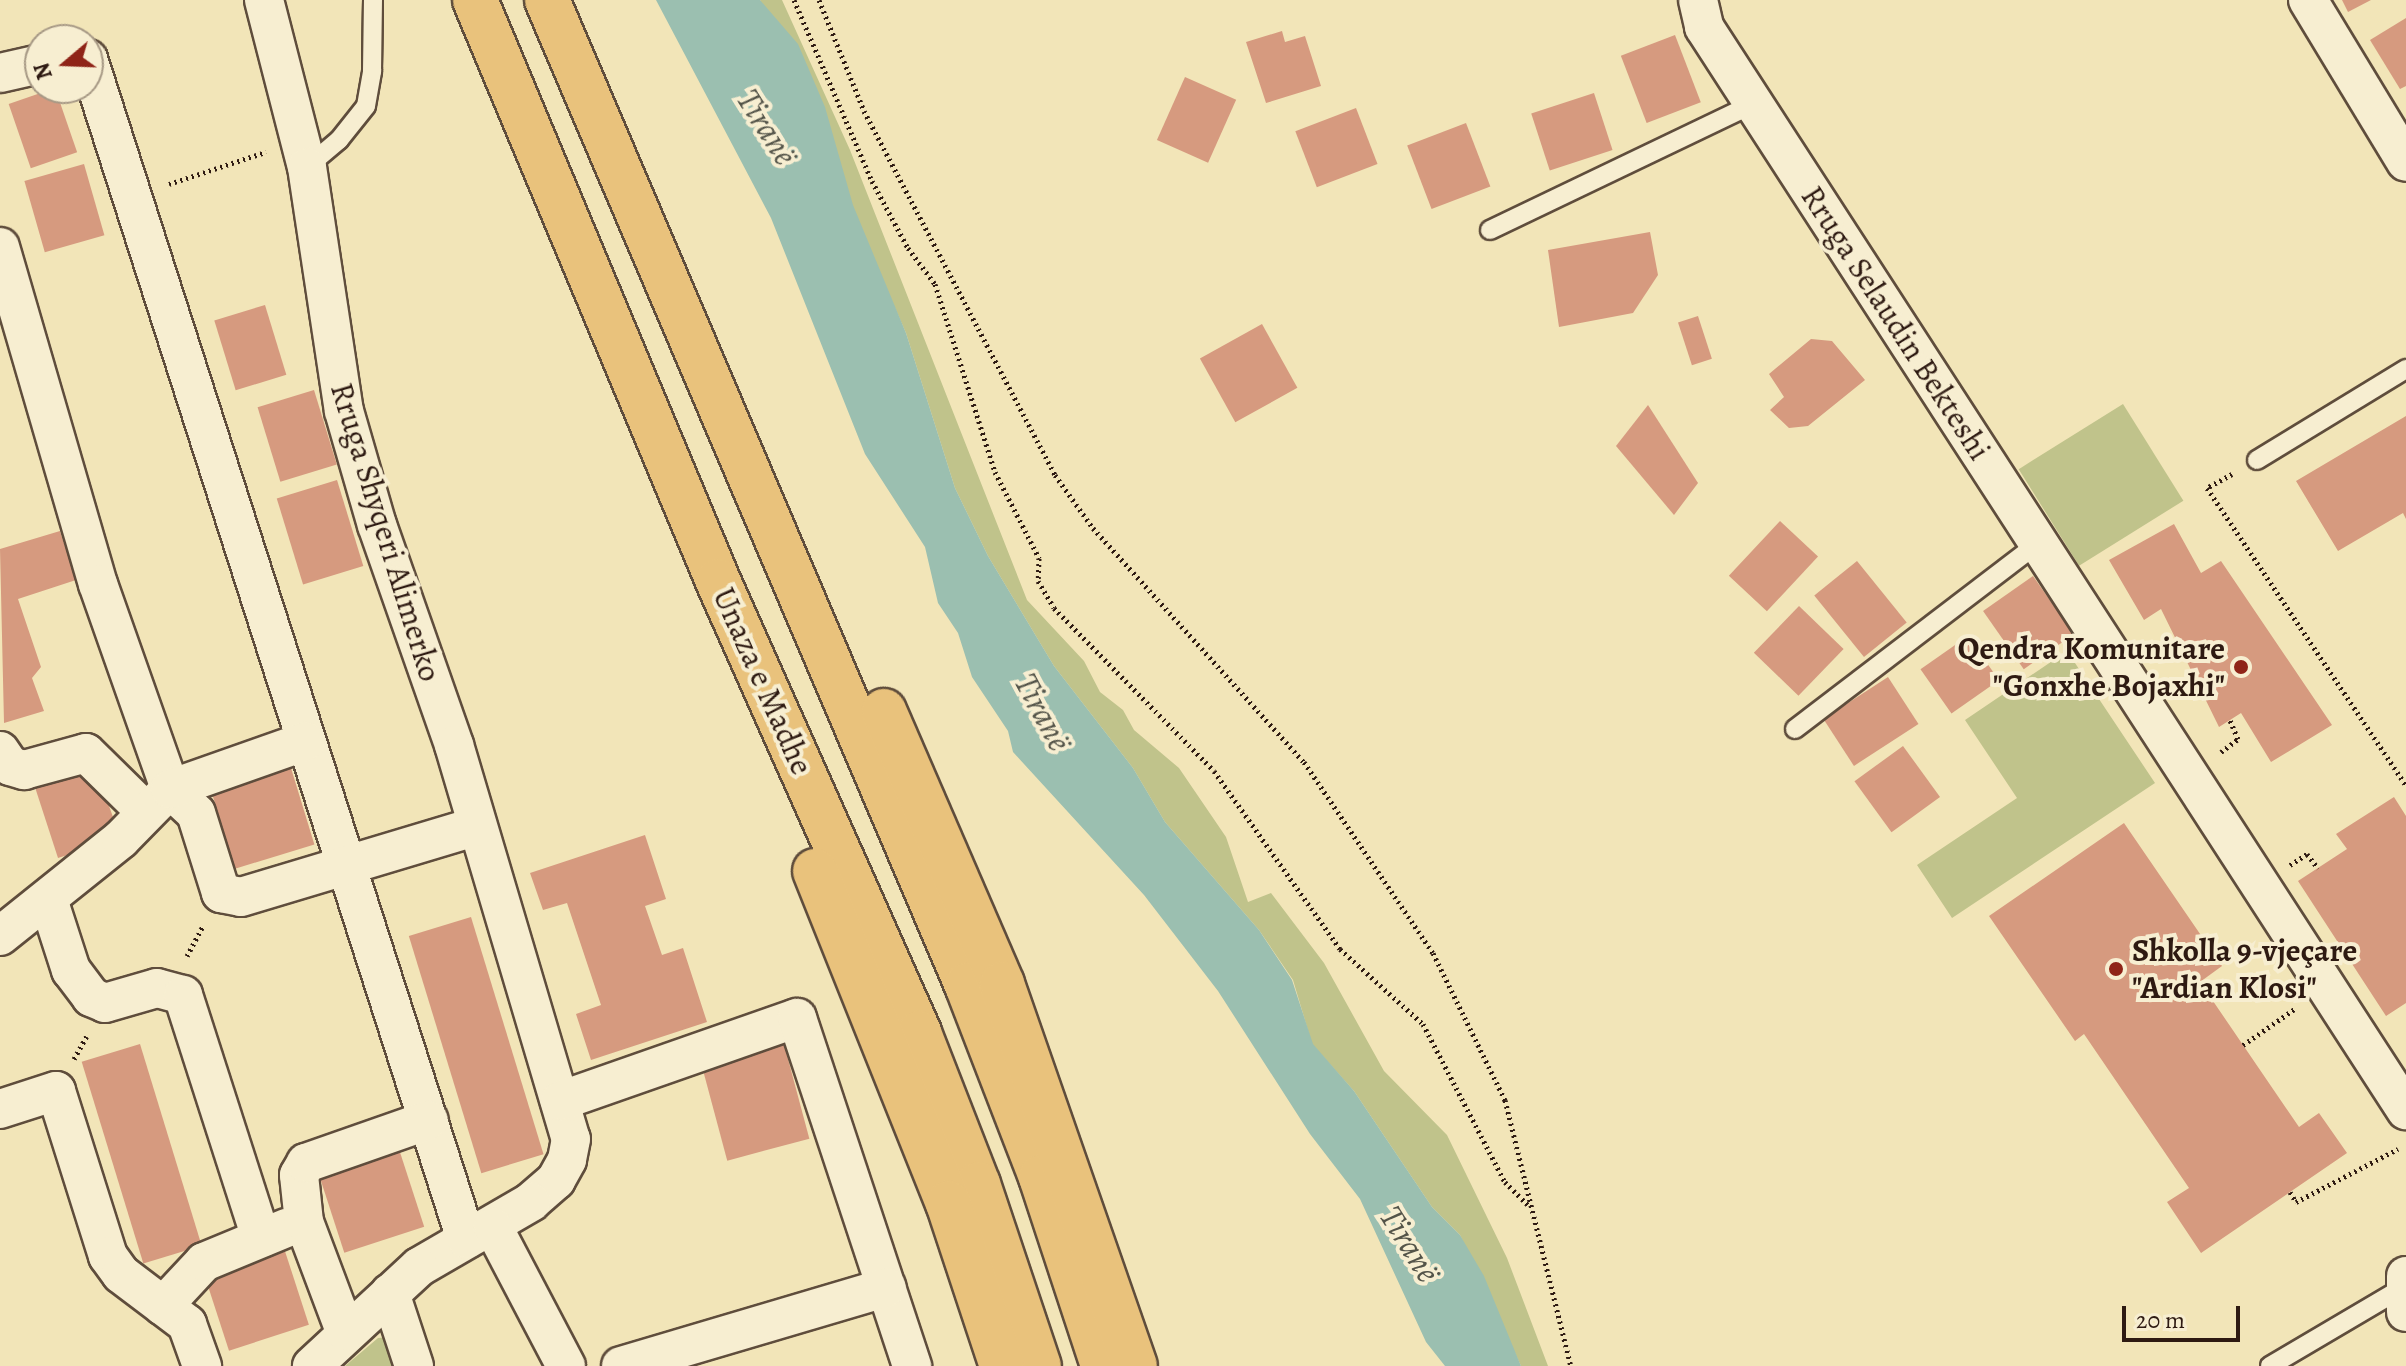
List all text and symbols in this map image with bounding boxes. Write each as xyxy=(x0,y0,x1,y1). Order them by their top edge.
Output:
north arrow xyxy=(24,24,104,104)
text: N xyxy=(26,59,60,84)
water label: Tiranë xyxy=(728,81,806,173)
street label: Rruga Selaudin Bekteshi xyxy=(1793,179,1999,467)
street label: Rruga Shyqeri Alimerko xyxy=(322,378,450,686)
street label: Unaza e Madhe xyxy=(705,582,821,780)
place label: Qendra Komunitare "Gonxhe Bojaxhi" xyxy=(1958,630,2225,705)
marker: Qendra Komunitare "Gonxhe Bojaxhi" xyxy=(2232,658,2250,676)
water label: Tiranë xyxy=(1006,666,1080,758)
place label: Shkolla 9-vjeçare "Ardian Klosi" xyxy=(2132,932,2357,1007)
marker: Shkolla 9-vjeçare "Ardian Klosi" xyxy=(2107,960,2125,978)
water label: Tiranë xyxy=(1371,1198,1449,1290)
scale bar xyxy=(2126,1290,2244,1340)
text: 20 m xyxy=(2136,1304,2185,1336)

